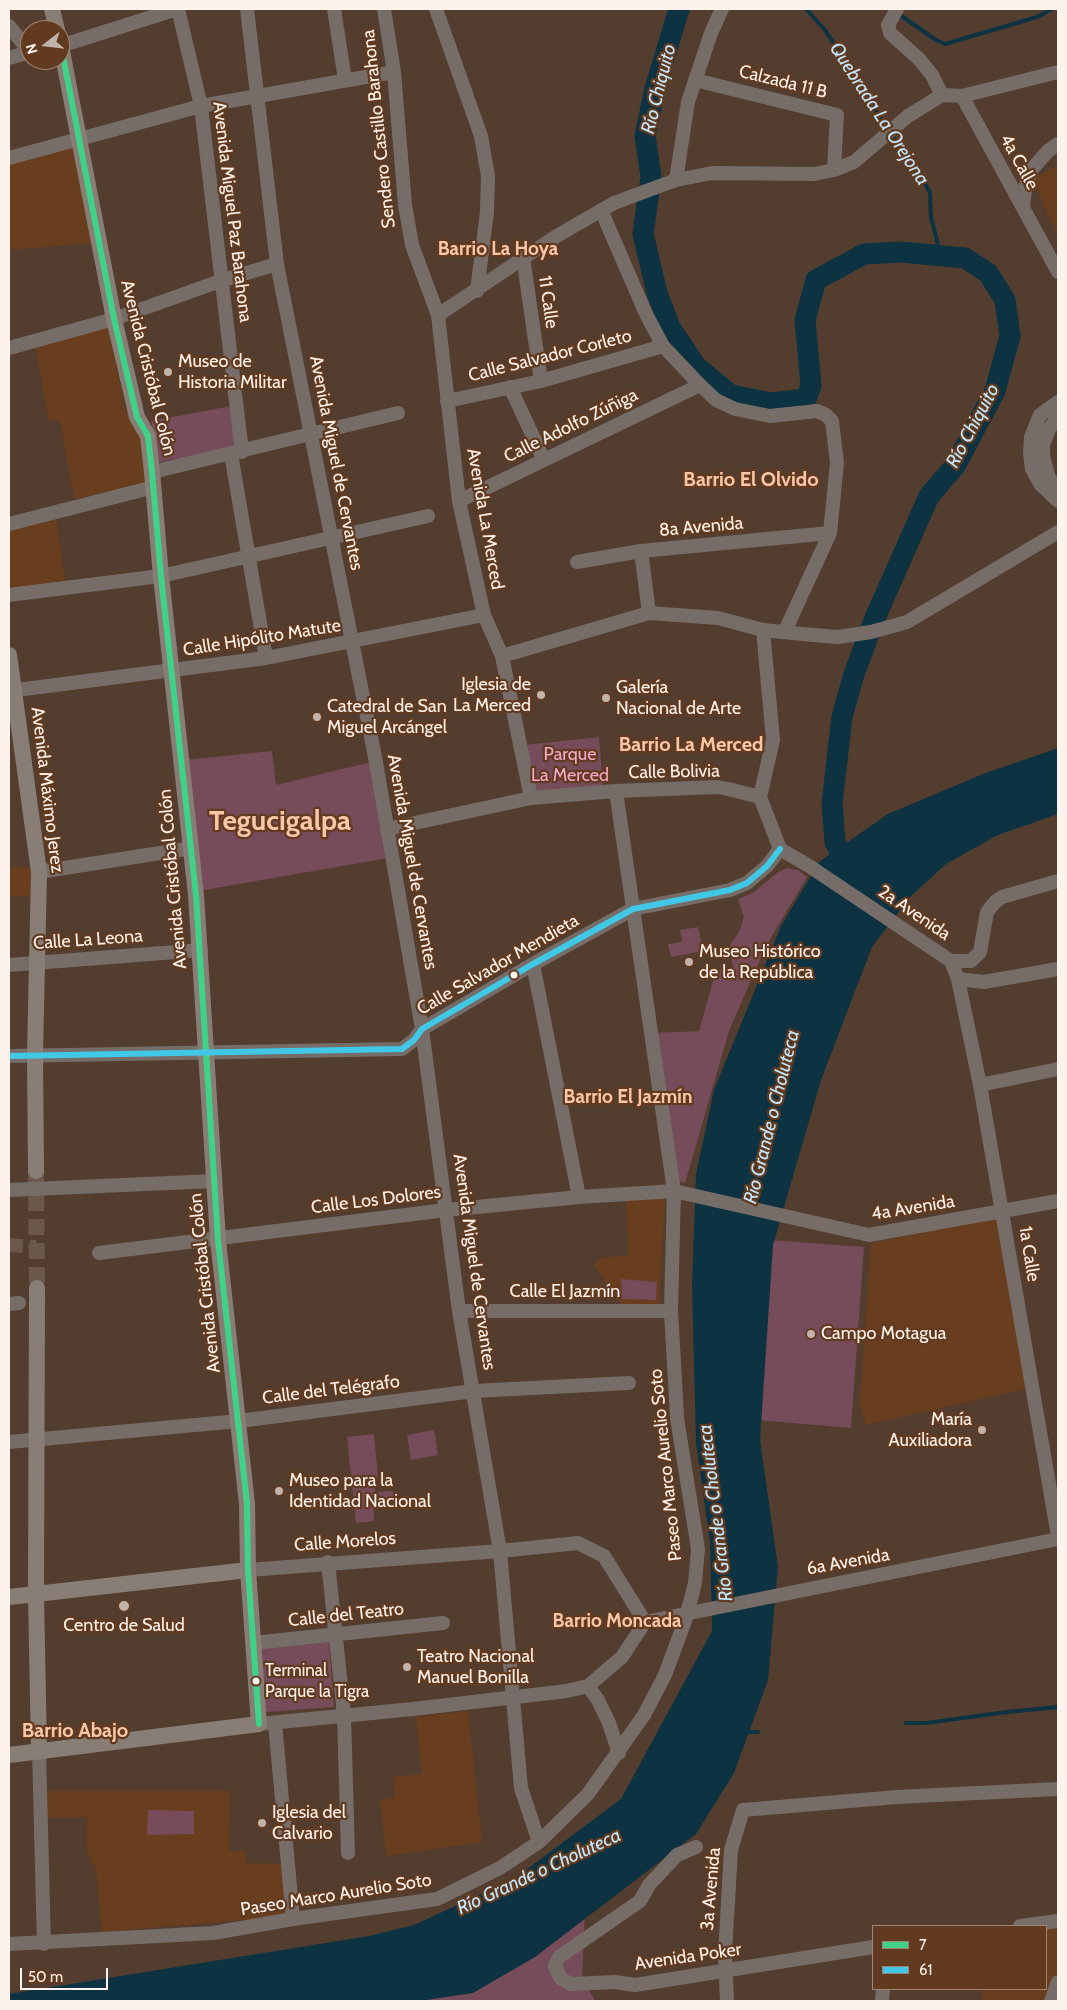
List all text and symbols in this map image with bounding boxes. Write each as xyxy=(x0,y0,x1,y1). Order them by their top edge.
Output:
north arrow xyxy=(20,20,70,70)
street label: Sendero Castillo Barahona xyxy=(358,29,400,229)
water label: Quebrada La Orejona xyxy=(824,38,934,190)
text: N xyxy=(22,42,42,56)
water label: Río Chiquito xyxy=(637,42,681,136)
street label: Calzada 11 B xyxy=(737,61,829,103)
street label: Avenida Miguel Paz Barahona xyxy=(208,100,256,324)
street label: 4a Calle xyxy=(995,130,1043,194)
district label: Barrio La Hoya xyxy=(438,238,558,260)
street label: 11 Calle xyxy=(534,274,562,330)
street label: Avenida Cristóbal Colón xyxy=(116,278,180,458)
street label: Calle Salvador Corleto xyxy=(466,325,634,387)
place label: Museo de Historia Militar xyxy=(178,351,287,394)
street label: Avenida Miguel de Cervantes xyxy=(305,354,367,572)
marker: Museo de Historia Militar xyxy=(162,366,174,378)
water label: Río Chiquito xyxy=(941,380,1005,472)
street label: Calle Adolfo Zúñiga xyxy=(500,384,642,468)
street label: Avenida La Merced xyxy=(462,447,508,591)
district label: Barrio El Olvido xyxy=(683,468,819,492)
street label: 8a Avenida xyxy=(658,513,744,541)
street label: Calle Hipólito Matute xyxy=(182,615,342,661)
place label: Iglesia de La Merced xyxy=(453,674,531,716)
place label: Galería Nacional de Arte xyxy=(616,677,741,720)
marker: Iglesia de La Merced xyxy=(535,689,547,701)
marker: Galería Nacional de Arte xyxy=(600,692,612,704)
place label: Catedral de San Miguel Arcángel xyxy=(327,696,447,739)
street label: Avenida Máximo Jerez xyxy=(26,706,68,874)
marker: Catedral de San Miguel Arcángel xyxy=(311,711,323,723)
district label: Barrio La Merced xyxy=(619,733,763,757)
park label: Parque La Merced xyxy=(531,744,609,786)
street label: Avenida Miguel de Cervantes xyxy=(382,753,442,971)
street label: Calle Bolivia xyxy=(628,760,720,784)
street label: Avenida Cristóbal Colón xyxy=(154,788,192,970)
district label: Tegucigalpa xyxy=(209,805,351,839)
street label: 2a Avenida xyxy=(874,881,954,945)
street label: Calle Salvador Mendieta xyxy=(413,910,583,1020)
street label: Calle La Leona xyxy=(32,925,144,955)
place label: Museo Histórico de la República xyxy=(699,941,821,984)
marker: Museo Histórico de la República xyxy=(683,956,695,968)
unlabelled marker xyxy=(509,970,519,980)
water label: Río Grande o Choluteca xyxy=(739,1028,805,1206)
district label: Barrio El Jazmín xyxy=(564,1086,692,1108)
street label: Avenida Miguel de Cervantes xyxy=(448,1153,500,1371)
street label: Calle Los Dolores xyxy=(310,1181,442,1219)
street label: 4a Avenida xyxy=(870,1191,956,1225)
street label: Avenida Cristóbal Colón xyxy=(185,1192,225,1374)
street label: 1a Calle xyxy=(1014,1225,1044,1283)
street label: Calle El Jazmín xyxy=(510,1281,620,1303)
place label: Campo Motagua xyxy=(821,1323,946,1345)
marker: Campo Motagua xyxy=(805,1328,817,1340)
street label: Paseo Marco Aurelio Soto xyxy=(645,1368,687,1562)
street label: Calle del Telégrafo xyxy=(261,1371,401,1409)
place label: María Auxiliadora xyxy=(889,1409,972,1452)
water label: Río Grande o Choluteca xyxy=(694,1423,738,1603)
marker: María Auxiliadora xyxy=(976,1424,988,1436)
place label: Museo para la Identidad Nacional xyxy=(289,1470,431,1512)
marker: Museo para la Identidad Nacional xyxy=(273,1485,285,1497)
street label: Calle Morelos xyxy=(293,1528,397,1556)
street label: 6a Avenida xyxy=(805,1544,891,1580)
street label: Calle del Teatro xyxy=(287,1598,405,1632)
marker: Centro de Salud xyxy=(117,1599,131,1613)
district label: Barrio Moncada xyxy=(553,1610,681,1632)
place label: Centro de Salud xyxy=(63,1615,185,1637)
place label: Teatro Nacional Manuel Bonilla xyxy=(417,1646,534,1688)
place label: Terminal Parque la Tigra xyxy=(265,1661,369,1701)
marker: Teatro Nacional Manuel Bonilla xyxy=(401,1661,413,1673)
marker: Terminal Parque la Tigra xyxy=(251,1676,261,1686)
district label: Barrio Abajo xyxy=(22,1719,128,1743)
place label: Iglesia del Calvario xyxy=(272,1802,346,1845)
marker: Iglesia del Calvario xyxy=(256,1817,268,1829)
water label: Río Grande o Choluteca xyxy=(453,1824,625,1920)
street label: 3a Avenida xyxy=(697,1847,725,1931)
street label: Paseo Marco Aurelio Soto xyxy=(239,1869,433,1921)
legend xyxy=(872,1925,1047,1990)
text: 7 xyxy=(919,1936,927,1954)
street label: Avenida Poker xyxy=(633,1939,743,1975)
scale bar xyxy=(22,1958,110,1990)
text: 61 xyxy=(919,1961,932,1979)
text: 50 m xyxy=(28,1968,63,1986)

